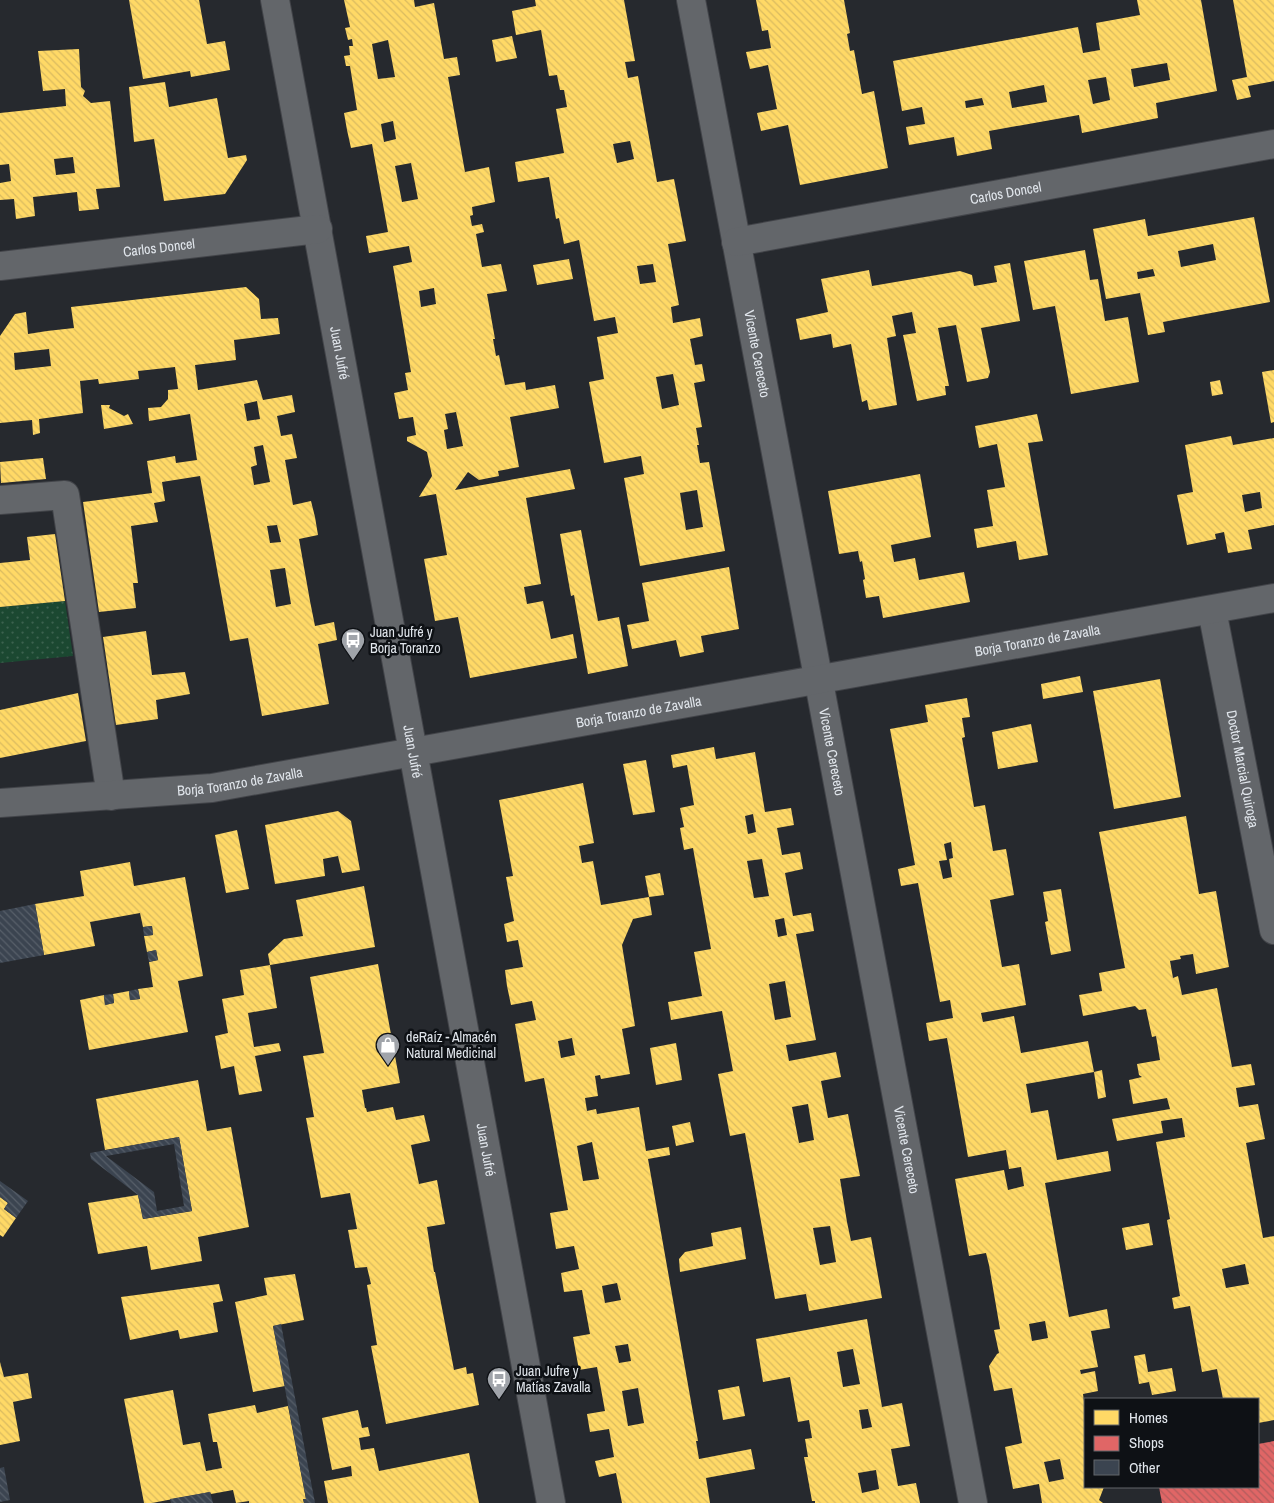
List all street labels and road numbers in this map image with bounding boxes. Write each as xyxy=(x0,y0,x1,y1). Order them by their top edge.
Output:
street label: Carlos Doncel xyxy=(968,178,1043,208)
street label: Carlos Doncel xyxy=(122,234,196,261)
street label: Vicente Cereceto xyxy=(740,309,774,399)
street label: Juan Jufré xyxy=(326,325,354,381)
street label: Borja Toranzo de Zavalla xyxy=(973,620,1102,660)
street label: Borja Toranzo de Zavalla xyxy=(575,692,703,732)
street label: Vicente Cereceto xyxy=(815,707,849,797)
street label: Doctor Marcial Quiroga xyxy=(1223,709,1263,830)
street label: Juan Jufré xyxy=(399,723,427,779)
street label: Borja Toranzo de Zavalla xyxy=(176,763,305,799)
street label: Vicente Cereceto xyxy=(890,1105,924,1195)
street label: Juan Jufré xyxy=(472,1122,500,1178)

